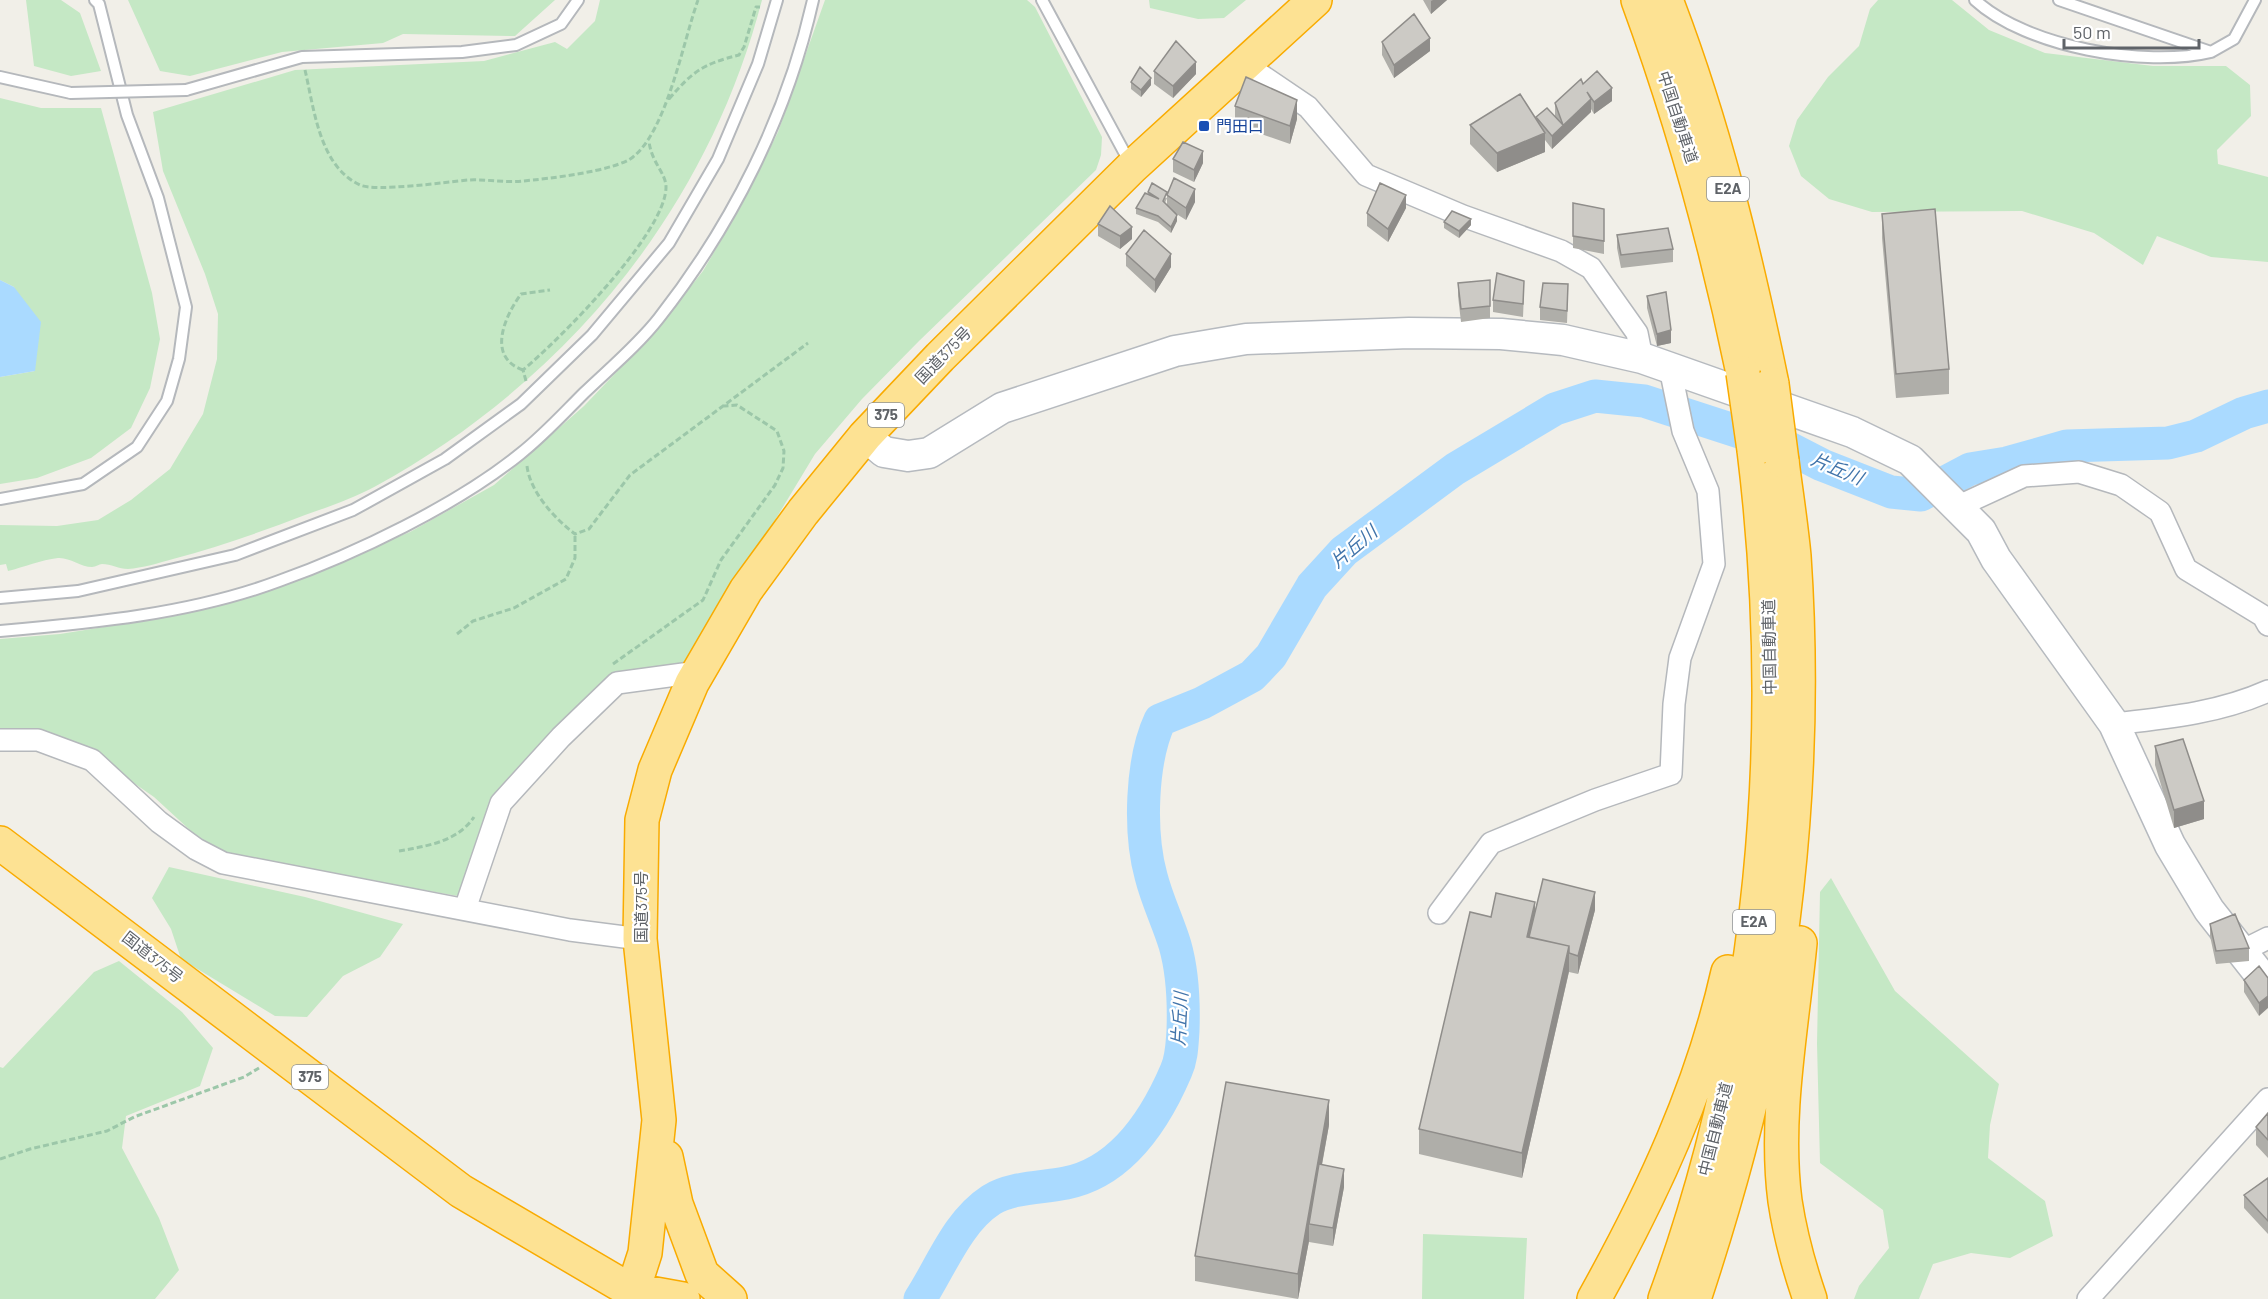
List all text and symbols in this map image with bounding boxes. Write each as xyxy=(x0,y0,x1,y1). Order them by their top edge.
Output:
scale bar xyxy=(2064,12,2199,50)
text: 50 m xyxy=(2073,21,2111,43)
street label: 中国自動車道 xyxy=(1655,68,1702,165)
place label: 門田口 xyxy=(1216,116,1264,135)
marker: 門田口 xyxy=(1197,119,1211,133)
road number: E2A xyxy=(1707,177,1749,201)
street label: 国道375号 xyxy=(911,322,974,387)
road number: 375 xyxy=(868,403,904,427)
water label: 片丘川 xyxy=(1808,447,1868,490)
water label: 片丘川 xyxy=(1326,519,1383,572)
street label: 中国自動車道 xyxy=(1758,599,1779,695)
street label: 国道375号 xyxy=(631,871,650,943)
road number: E2A xyxy=(1733,910,1775,934)
street label: 国道375号 xyxy=(119,927,188,986)
water label: 片丘川 xyxy=(1167,989,1192,1046)
road number: 375 xyxy=(292,1065,328,1089)
street label: 中国自動車道 xyxy=(1694,1080,1735,1178)

